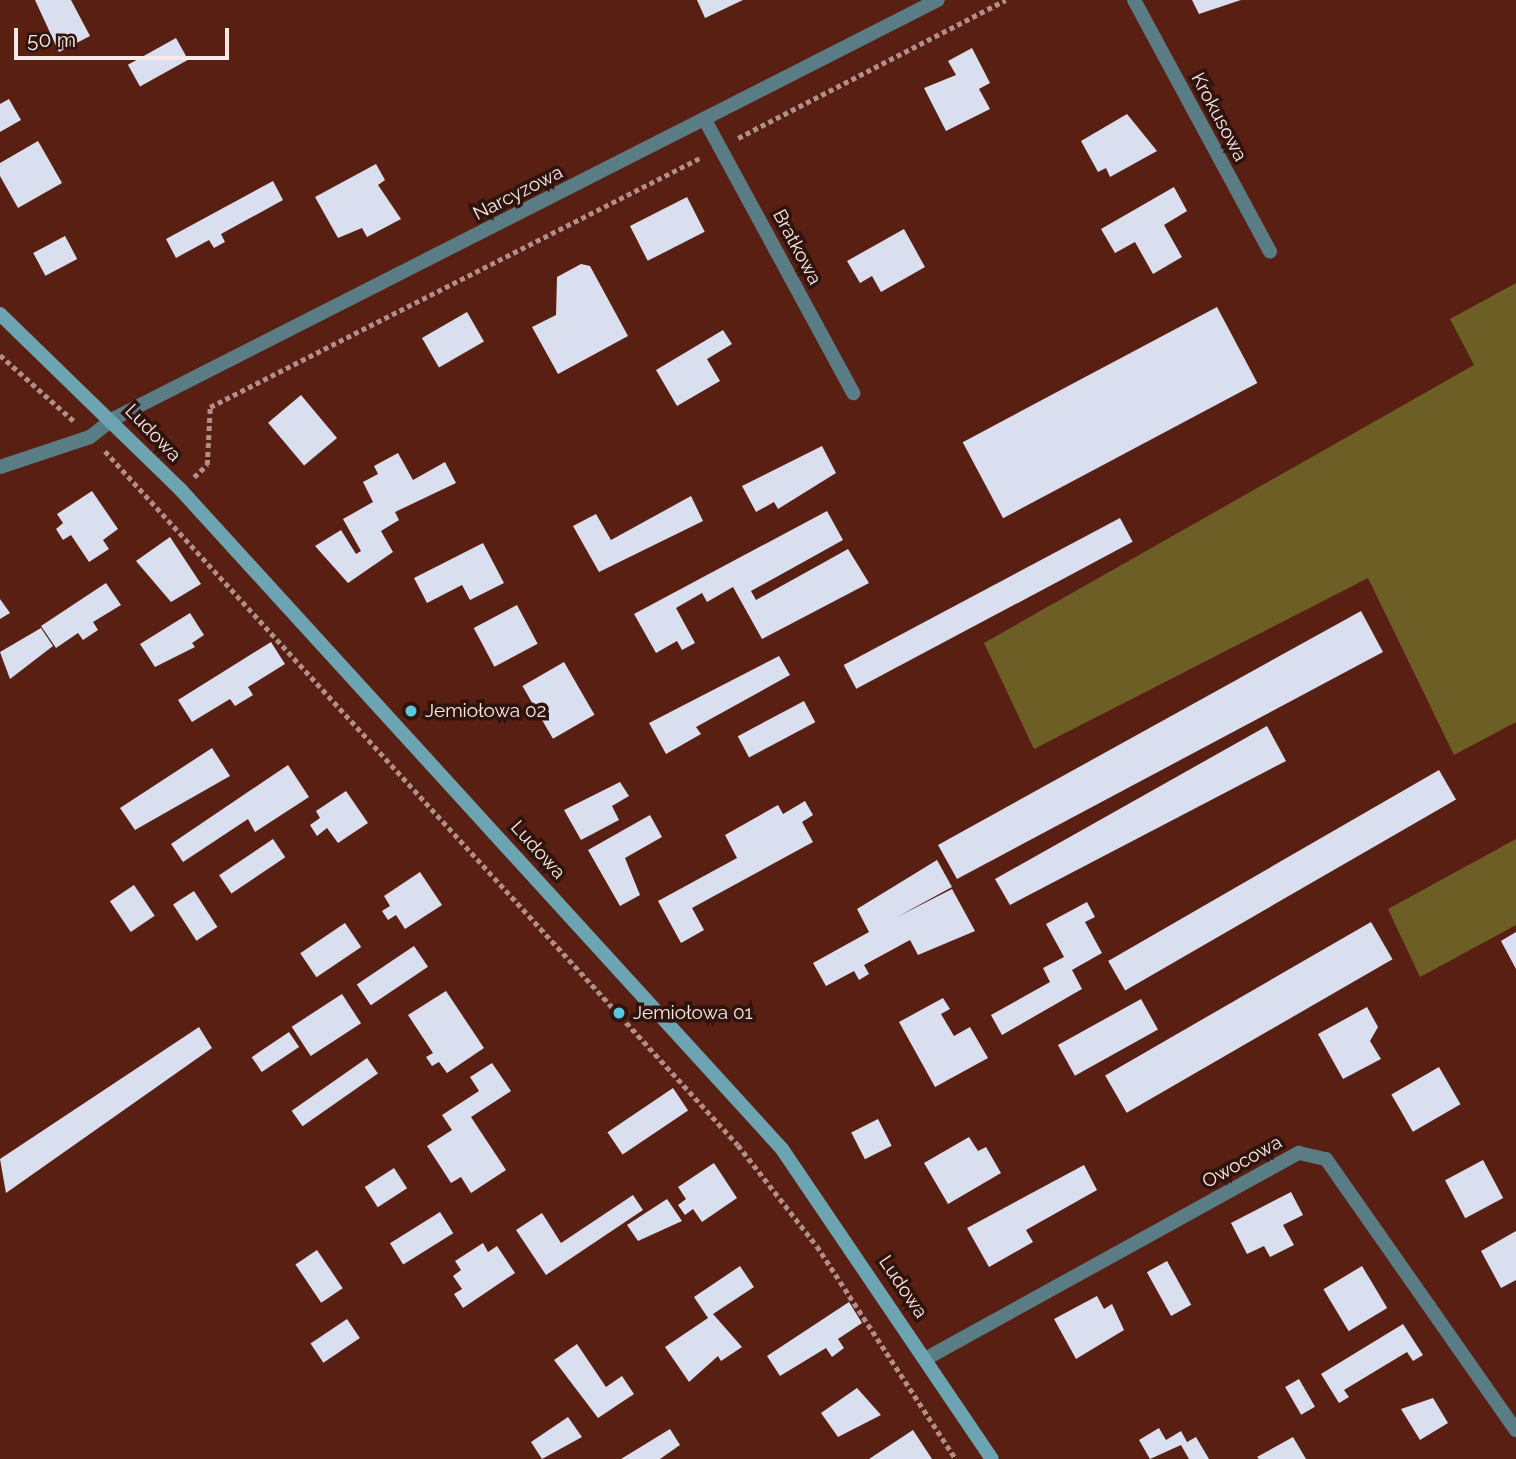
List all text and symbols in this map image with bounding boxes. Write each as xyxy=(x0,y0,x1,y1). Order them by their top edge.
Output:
scale bar xyxy=(18,14,233,58)
text: 50 m xyxy=(27,27,76,52)
street label: Krokusowa xyxy=(1186,69,1252,165)
street label: Narcyzowa xyxy=(469,161,567,225)
street label: Bratkowa xyxy=(768,205,826,289)
street label: Ludowa xyxy=(120,400,186,466)
place label: Jemiołowa 02 xyxy=(425,700,546,722)
marker: Jemiołowa 02 xyxy=(403,703,419,719)
street label: Ludowa xyxy=(506,816,570,884)
place label: Jemiołowa 01 xyxy=(633,1002,753,1024)
marker: Jemiołowa 01 xyxy=(611,1005,627,1021)
street label: Owocowa xyxy=(1198,1131,1286,1193)
street label: Ludowa xyxy=(874,1251,932,1323)

